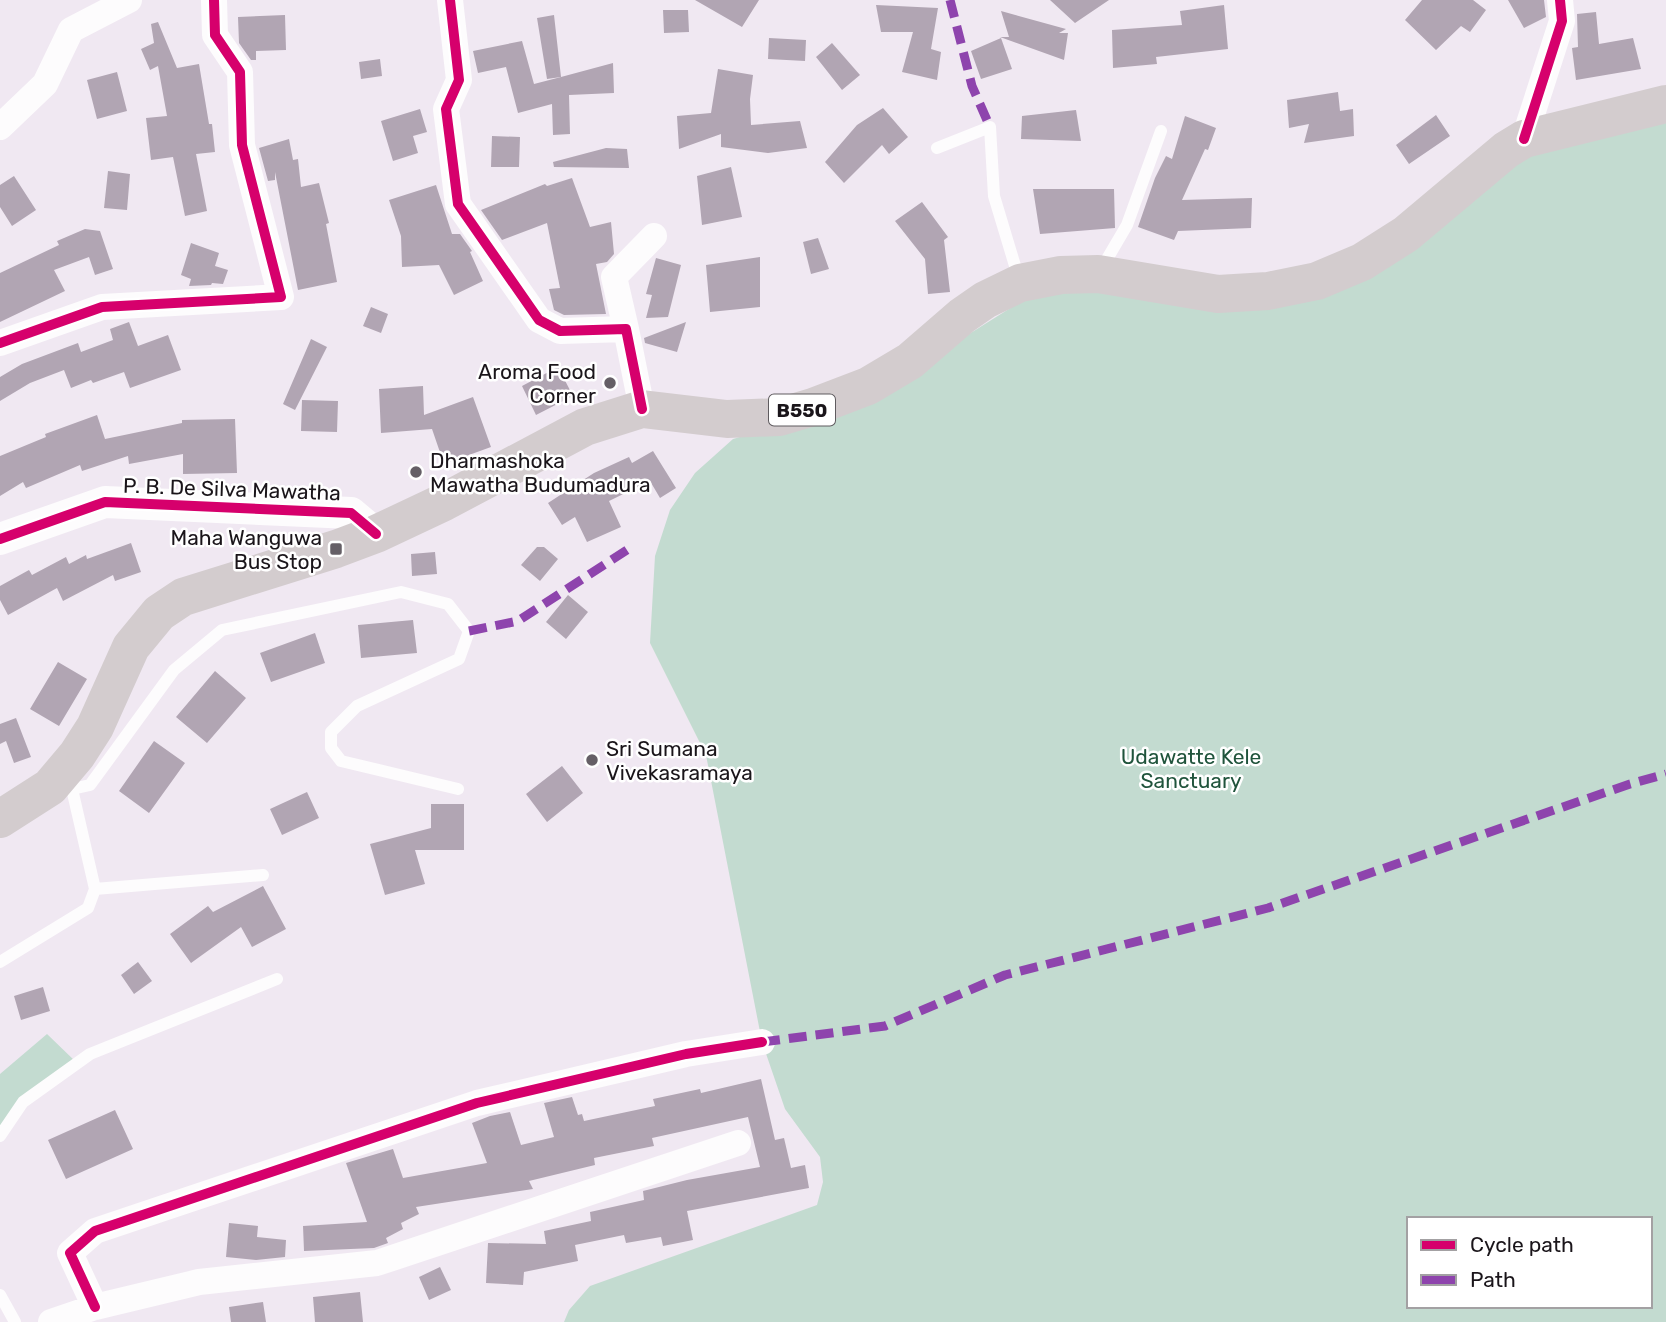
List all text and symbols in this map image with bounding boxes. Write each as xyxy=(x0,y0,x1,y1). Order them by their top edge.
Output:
place label: Aroma Food Corner xyxy=(478,359,596,408)
marker: Aroma Food Corner xyxy=(602,375,618,391)
road number: B550 xyxy=(769,394,835,426)
place label: Dharmashoka Mawatha Budumadura xyxy=(430,448,651,497)
marker: Dharmashoka Mawatha Budumadura xyxy=(408,464,424,480)
street label: P. B. De Silva Mawatha xyxy=(123,473,341,505)
place label: Maha Wanguwa Bus Stop xyxy=(171,525,322,574)
marker: Maha Wanguwa Bus Stop xyxy=(328,541,344,557)
place label: Sri Sumana Vivekasramaya xyxy=(606,736,753,785)
park label: Udawatte Kele Sanctuary xyxy=(1121,744,1261,793)
marker: Sri Sumana Vivekasramaya xyxy=(584,752,600,768)
legend xyxy=(1407,1217,1652,1308)
text: Cycle path xyxy=(1470,1232,1574,1257)
text: Path xyxy=(1470,1267,1516,1292)

